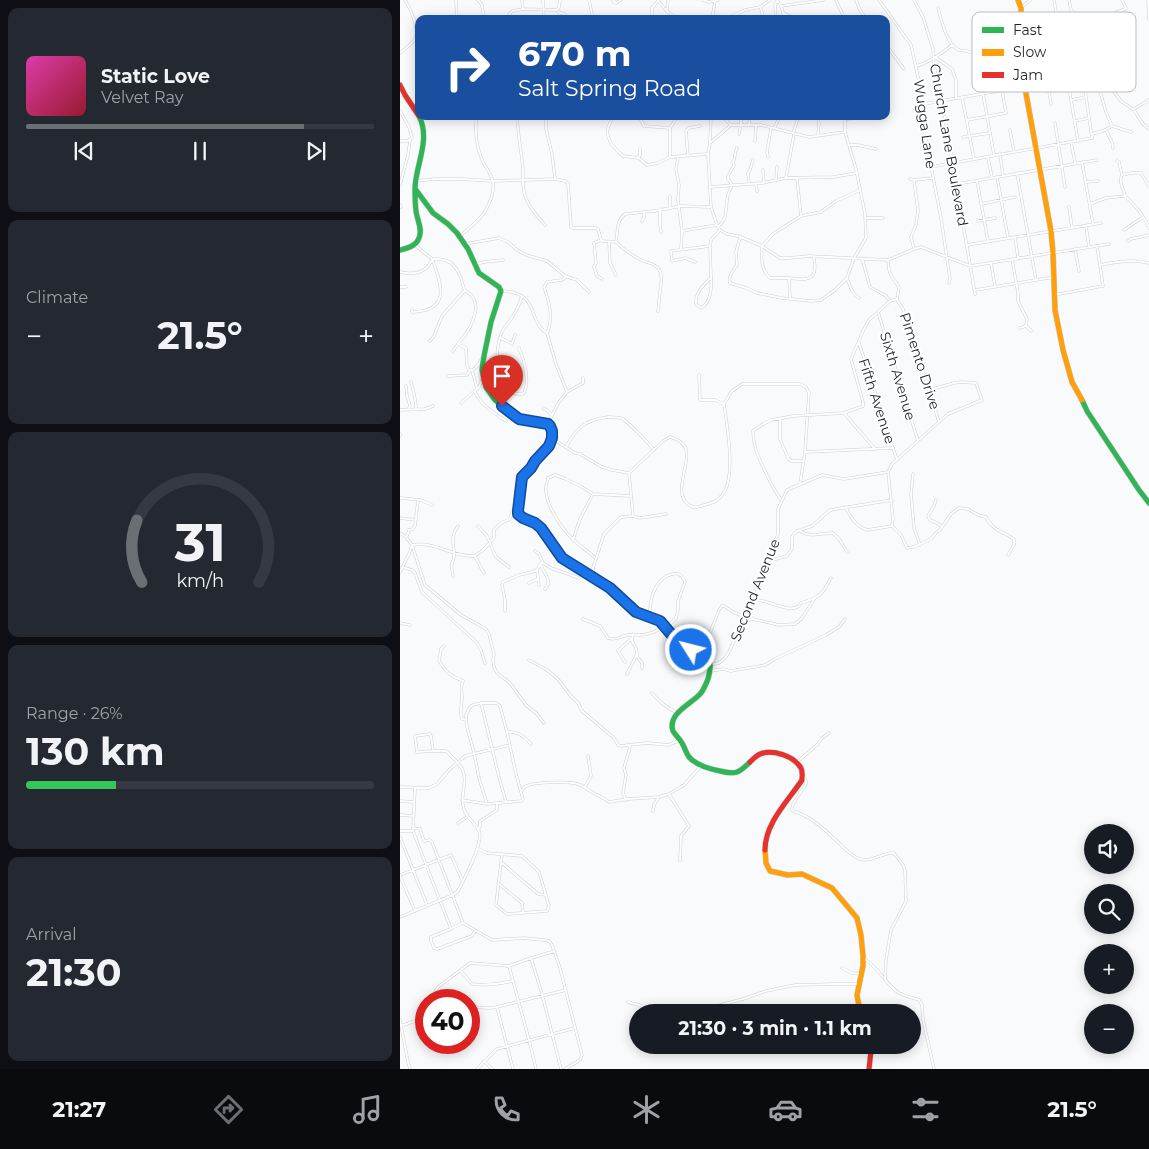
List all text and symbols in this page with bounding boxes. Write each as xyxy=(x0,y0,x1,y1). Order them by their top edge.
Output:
legend xyxy=(972,12,1136,92)
text: Fast xyxy=(1013,21,1043,39)
text: 670 m xyxy=(518,32,632,75)
icon: right xyxy=(435,35,500,100)
text: Slow xyxy=(1013,43,1047,61)
street label: Church Lane Boulevard xyxy=(926,62,972,228)
text: Static Love xyxy=(101,65,210,88)
text: Jam xyxy=(1012,66,1043,84)
text: Salt Spring Road xyxy=(518,75,701,102)
street label: Wugga Lane xyxy=(910,78,940,170)
text: Velvet Ray xyxy=(101,88,183,107)
icon: previous xyxy=(70,137,98,165)
icon: pause xyxy=(186,137,214,165)
icon: next xyxy=(302,137,330,165)
text: Climate xyxy=(26,288,88,307)
street label: Pimento Drive xyxy=(896,310,944,412)
text: 21.5° xyxy=(157,312,243,359)
text: − xyxy=(26,319,42,353)
text: + xyxy=(358,319,374,353)
street label: Sixth Avenue xyxy=(876,330,920,422)
pin xyxy=(481,355,523,406)
street label: Fifth Avenue xyxy=(855,356,899,446)
icon: arrive xyxy=(488,362,516,390)
text: 31 xyxy=(173,511,226,574)
street label: Second Avenue xyxy=(726,536,784,644)
text: km/h xyxy=(176,570,224,591)
position arrow xyxy=(664,623,716,675)
text: Range · 26% xyxy=(26,704,123,723)
text: 130 km xyxy=(26,728,165,775)
map controls xyxy=(1084,824,1134,1054)
button: sound xyxy=(1084,824,1134,874)
button: search xyxy=(1084,884,1134,934)
text: Arrival xyxy=(26,925,76,944)
button: + xyxy=(1084,944,1134,994)
text: 21:30 xyxy=(26,949,122,996)
speed limit sign: 40 xyxy=(415,989,480,1054)
button: − xyxy=(1084,1004,1134,1054)
text: 21:30 · 3 min · 1.1 km xyxy=(678,1017,872,1040)
icon: directions xyxy=(211,1092,246,1127)
icon: music xyxy=(350,1092,385,1127)
icon: phone xyxy=(489,1092,524,1127)
icon: climate xyxy=(629,1092,664,1127)
icon: car xyxy=(768,1092,803,1127)
icon: filters xyxy=(908,1092,943,1127)
text: 21:27 xyxy=(52,1096,106,1123)
text: 21.5° xyxy=(1047,1096,1097,1123)

